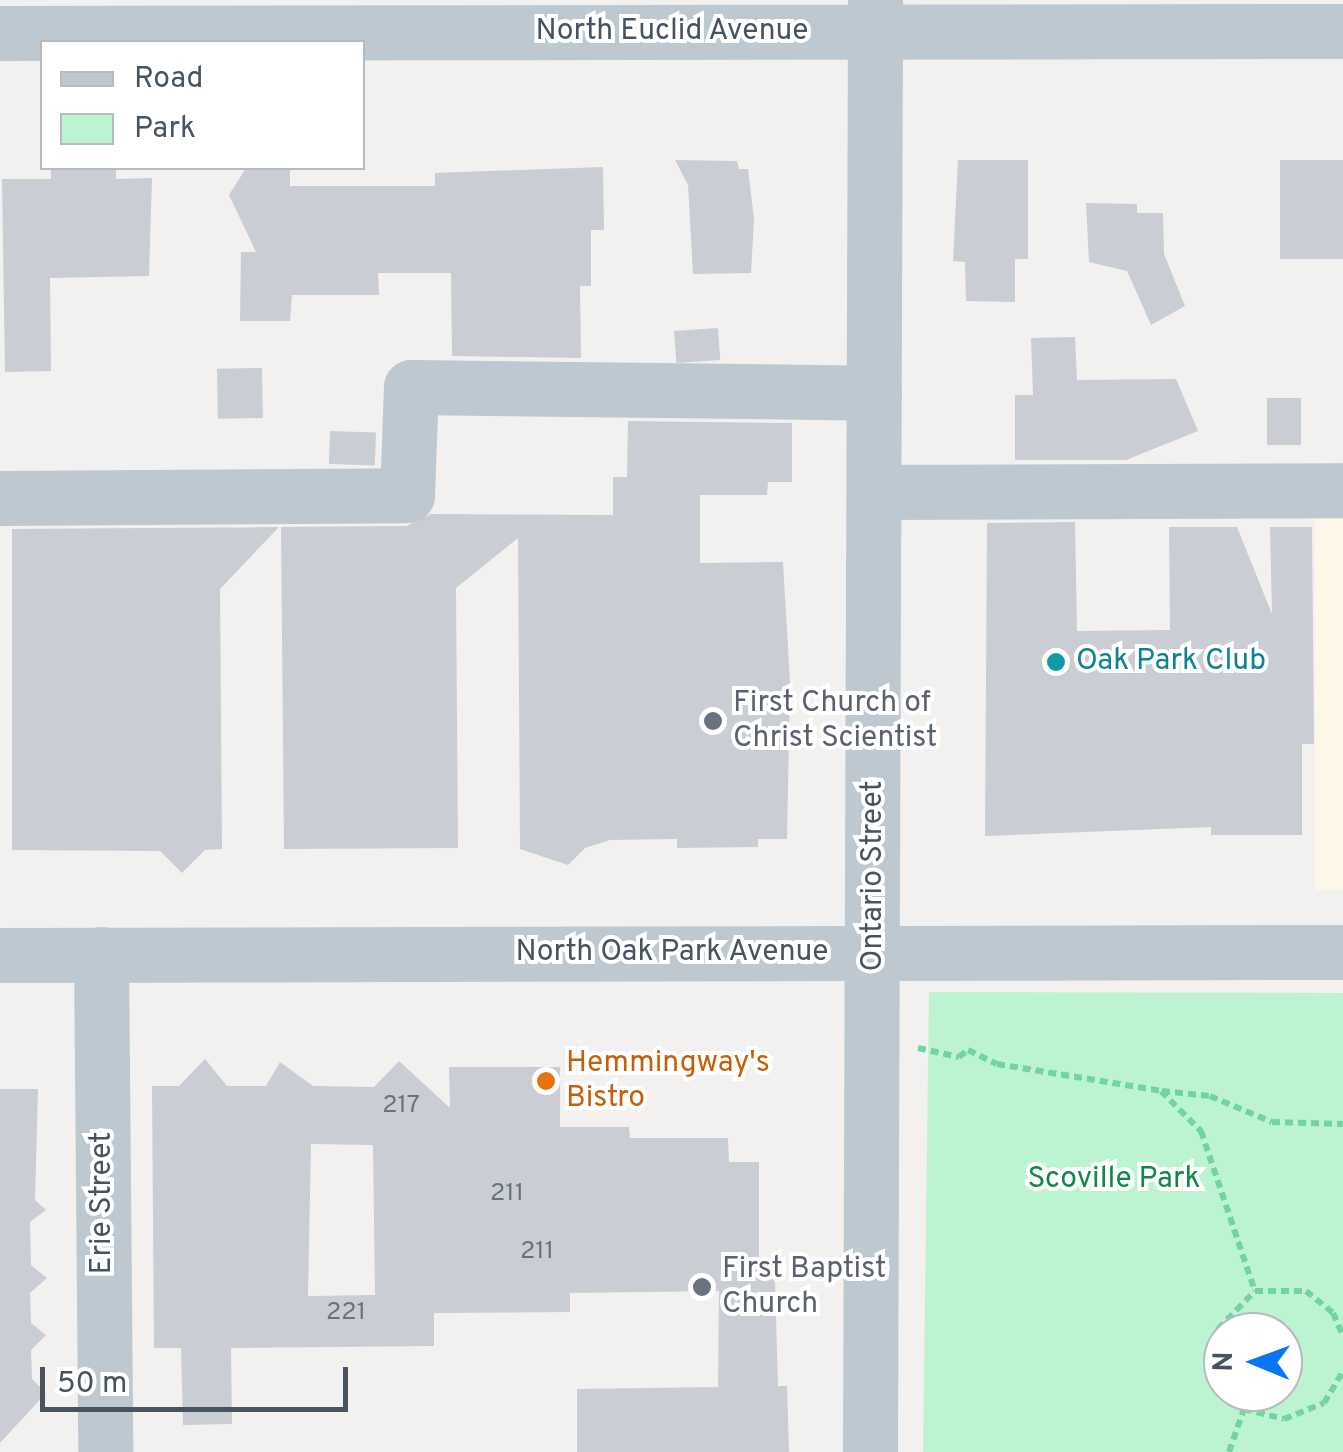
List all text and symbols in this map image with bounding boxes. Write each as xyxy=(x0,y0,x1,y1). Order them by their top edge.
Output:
street label: North Euclid Avenue xyxy=(535,14,809,50)
legend xyxy=(40,40,365,170)
text: Road xyxy=(134,61,203,98)
text: Park xyxy=(134,111,196,148)
place label: Oak Park Club xyxy=(1076,644,1266,680)
marker: Oak Park Club xyxy=(1045,651,1067,673)
place label: First Church of Christ Scientist xyxy=(733,686,937,756)
marker: First Church of Christ Scientist xyxy=(702,710,724,732)
street label: Ontario Street xyxy=(856,780,892,972)
street label: North Oak Park Avenue xyxy=(515,935,829,971)
place label: Hemmingway's Bistro xyxy=(566,1046,770,1116)
marker: Hemmingway's Bistro xyxy=(535,1070,557,1092)
house number: 217 xyxy=(382,1091,420,1121)
street label: Erie Street xyxy=(85,1132,121,1274)
park label: Scoville Park xyxy=(1027,1162,1201,1198)
house number: 211 xyxy=(490,1179,524,1209)
house number: 211 xyxy=(520,1237,554,1267)
place label: First Baptist Church xyxy=(722,1252,886,1322)
marker: First Baptist Church xyxy=(691,1276,713,1298)
house number: 221 xyxy=(326,1298,366,1328)
north arrow xyxy=(1203,1312,1303,1412)
scale bar xyxy=(45,1347,352,1409)
text: N xyxy=(1207,1351,1243,1372)
text: 50 m xyxy=(57,1366,127,1403)

